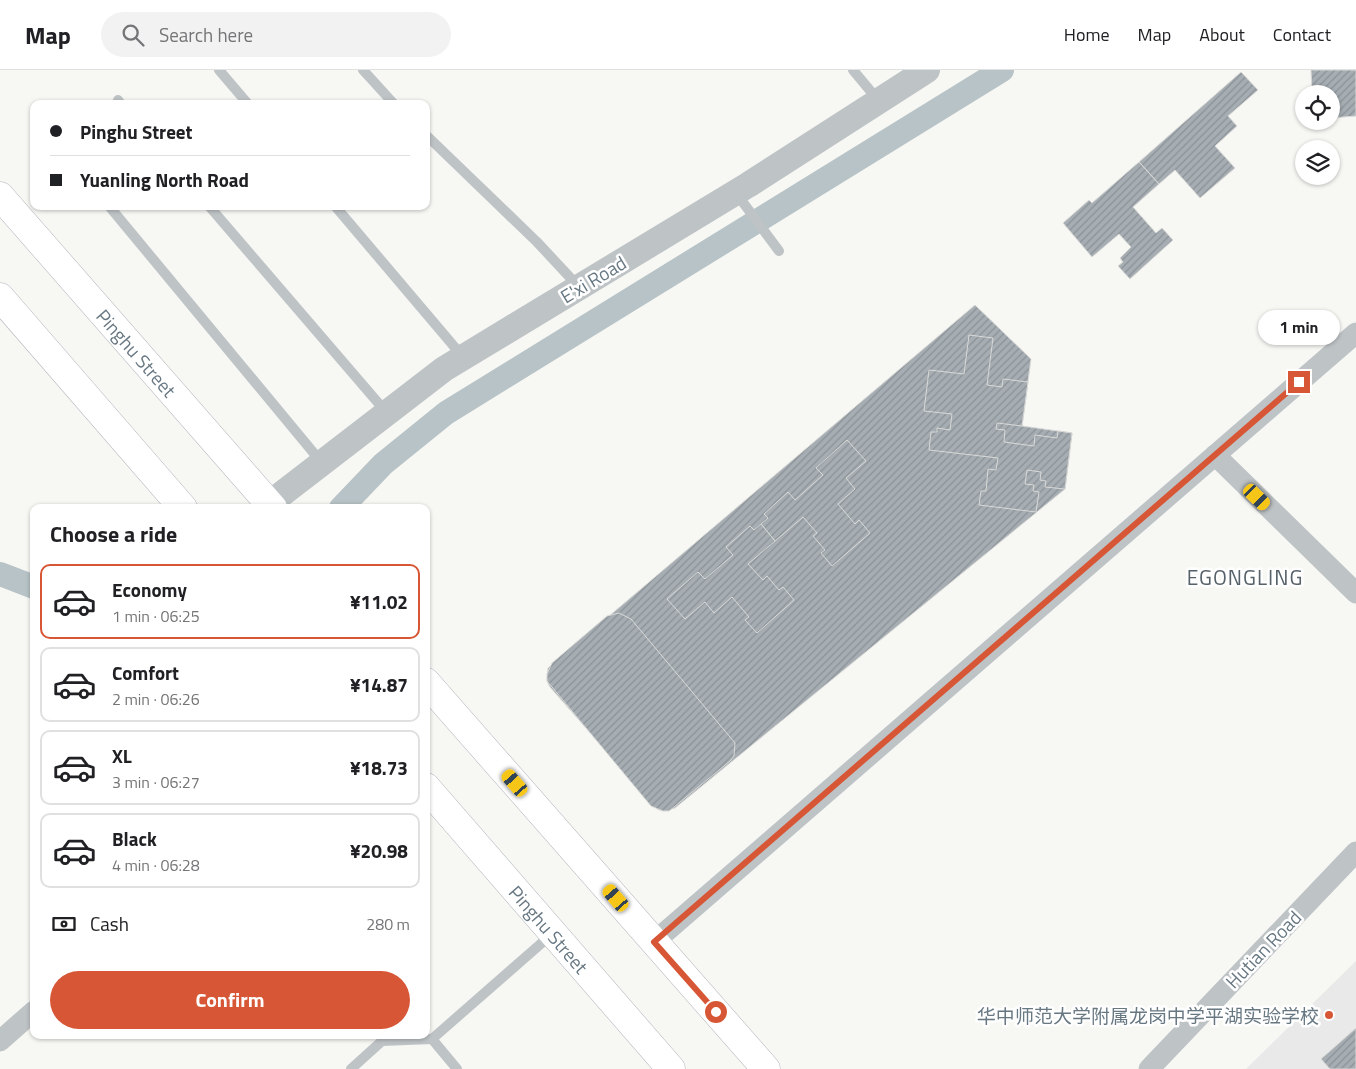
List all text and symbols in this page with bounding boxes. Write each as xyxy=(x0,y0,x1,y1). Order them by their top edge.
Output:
search box xyxy=(101,12,451,57)
text: Map xyxy=(25,17,71,53)
text: Search here xyxy=(159,20,253,49)
icon: search xyxy=(119,21,147,49)
text: Home xyxy=(1064,21,1110,48)
text: Map xyxy=(1138,21,1171,48)
text: About xyxy=(1199,21,1245,48)
text: Contact xyxy=(1273,21,1331,48)
map controls xyxy=(1295,85,1340,185)
button: locate xyxy=(1295,85,1340,130)
text: Pinghu Street xyxy=(80,117,192,146)
button: layers xyxy=(1295,140,1340,185)
text: Yuanling North Road xyxy=(80,165,249,194)
street label: E'xi Road xyxy=(554,248,632,310)
street label: Pinghu Street xyxy=(90,302,184,403)
callout: 1 min xyxy=(1258,310,1340,344)
text: 1 min xyxy=(1280,315,1318,339)
route end xyxy=(1288,371,1310,393)
car xyxy=(1241,481,1273,513)
text: Choose a ride xyxy=(50,517,177,551)
district label: EGONGLING xyxy=(1187,561,1303,593)
text: Economy xyxy=(112,575,187,604)
icon: car xyxy=(52,579,97,624)
text: ¥11.02 xyxy=(350,587,408,616)
text: 1 min · 06:25 xyxy=(112,604,200,628)
text: Comfort xyxy=(112,658,179,687)
icon: car xyxy=(52,662,97,707)
text: ¥14.87 xyxy=(350,670,408,699)
text: 2 min · 06:26 xyxy=(112,687,200,711)
text: XL xyxy=(112,741,132,770)
icon: car xyxy=(52,745,97,790)
text: ¥18.73 xyxy=(350,753,408,782)
car xyxy=(499,767,530,799)
text: 3 min · 06:27 xyxy=(112,770,200,794)
text: Black xyxy=(112,824,157,853)
icon: car xyxy=(52,828,97,873)
text: ¥20.98 xyxy=(350,836,408,865)
text: 4 min · 06:28 xyxy=(112,853,200,877)
street label: Pinghu Street xyxy=(503,878,596,980)
car xyxy=(600,882,631,914)
street label: Hutian Road xyxy=(1218,903,1308,995)
text: Cash xyxy=(90,909,129,938)
icon: cash xyxy=(50,910,78,938)
text: 280 m xyxy=(366,912,410,936)
button: Confirm xyxy=(50,971,410,1029)
route start xyxy=(705,1001,727,1023)
place label: 华中师范大学附属龙岗中学平湖实验学校 xyxy=(977,1001,1319,1030)
marker: 华中师范大学附属龙岗中学平湖实验学校 xyxy=(1323,1009,1335,1021)

